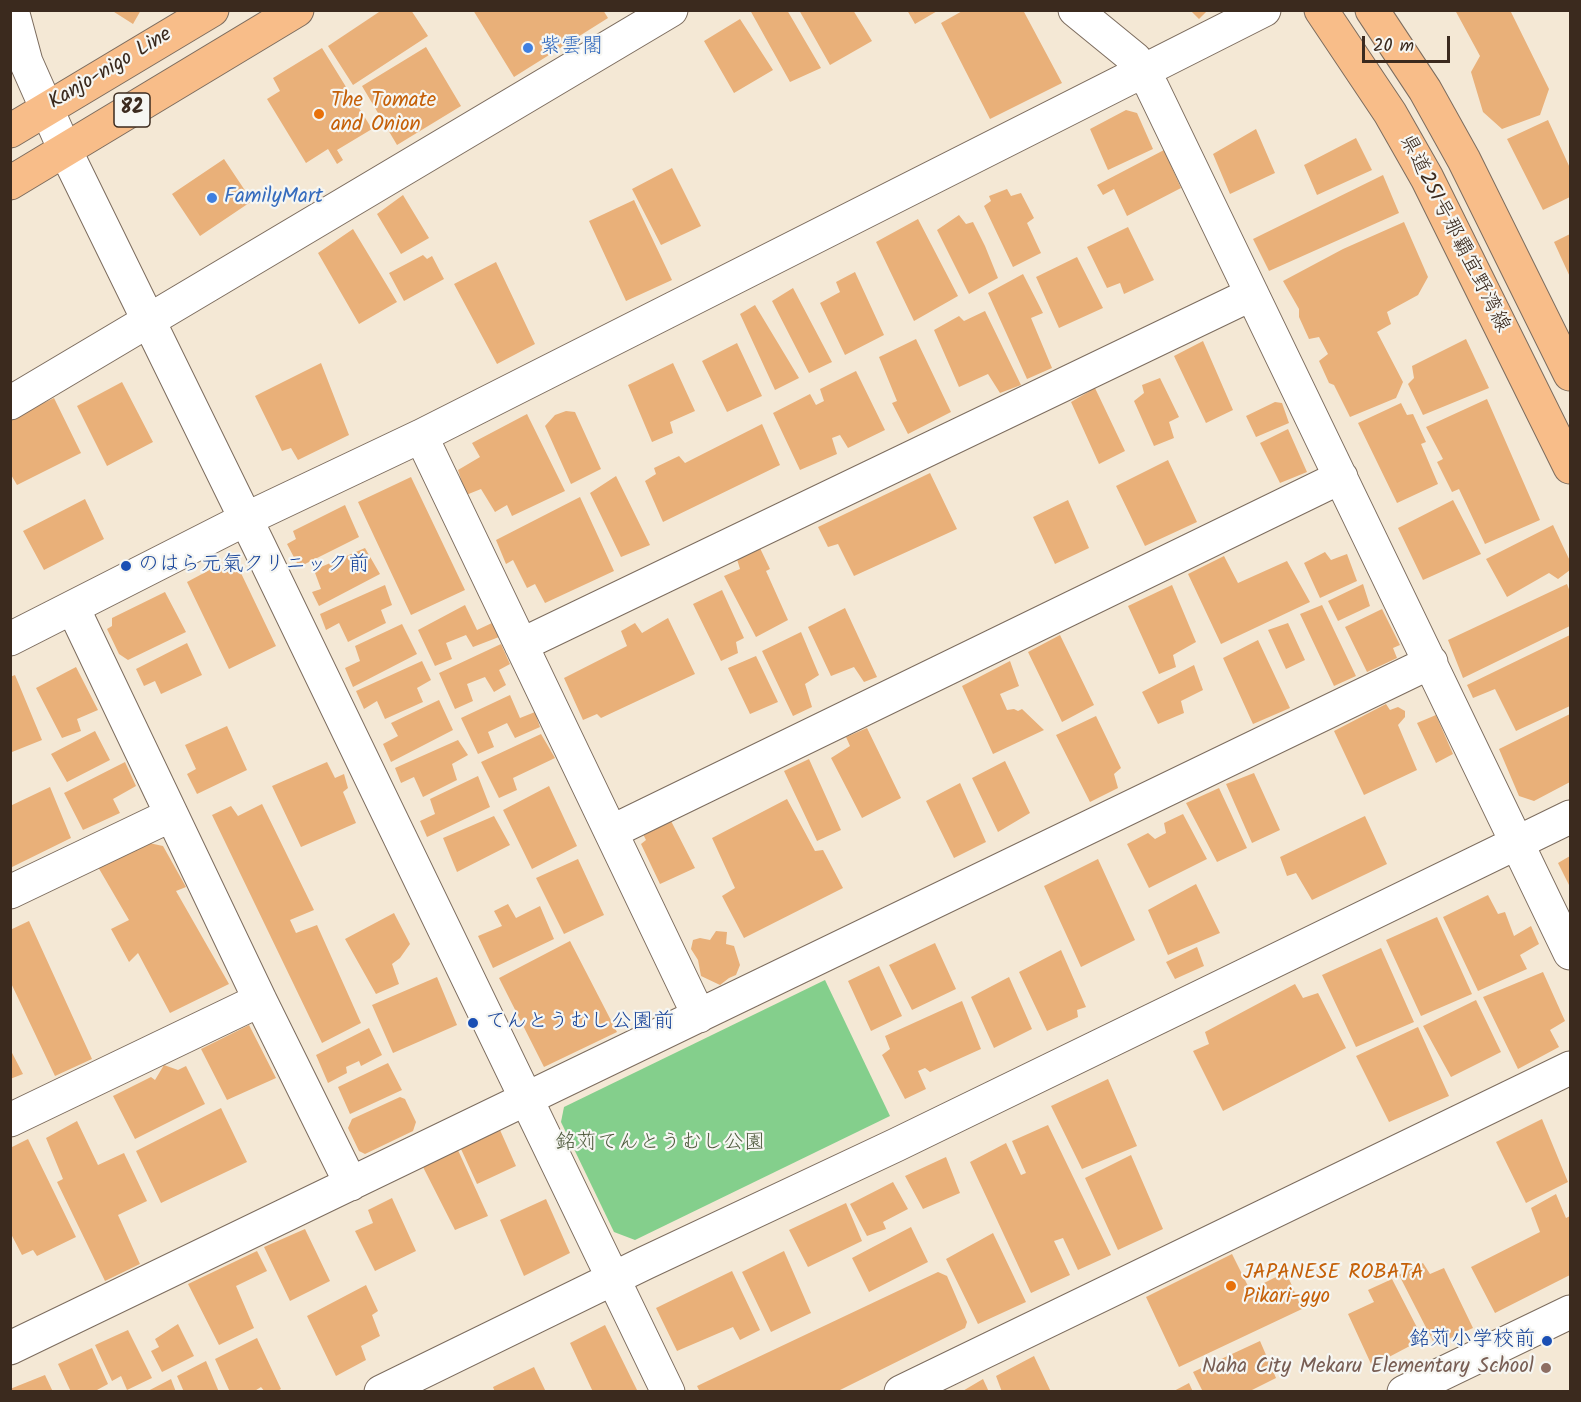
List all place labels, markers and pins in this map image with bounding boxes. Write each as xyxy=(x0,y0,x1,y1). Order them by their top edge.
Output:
place label: 紫雲閣 xyxy=(540,35,603,61)
marker: 紫雲閣 xyxy=(521,41,535,55)
place label: The Tomate and Onion xyxy=(331,89,436,139)
marker: The Tomate and Onion xyxy=(312,107,326,121)
place label: FamilyMart xyxy=(224,185,323,211)
marker: FamilyMart xyxy=(205,191,219,205)
place label: のはら元氣クリニック前 xyxy=(138,553,369,579)
marker: のはら元氣クリニック前 xyxy=(119,559,133,573)
place label: てんとうむし公園前 xyxy=(485,1010,674,1036)
marker: てんとうむし公園前 xyxy=(466,1016,480,1030)
place label: JAPANESE ROBATA Pikari-gyo xyxy=(1243,1261,1423,1311)
marker: JAPANESE ROBATA Pikari-gyo xyxy=(1224,1279,1238,1293)
place label: 銘苅小学校前 xyxy=(1409,1328,1535,1354)
marker: 銘苅小学校前 xyxy=(1540,1334,1554,1348)
place label: Naha City Mekaru Elementary School xyxy=(1202,1355,1534,1381)
marker: Naha City Mekaru Elementary School xyxy=(1539,1361,1553,1375)

